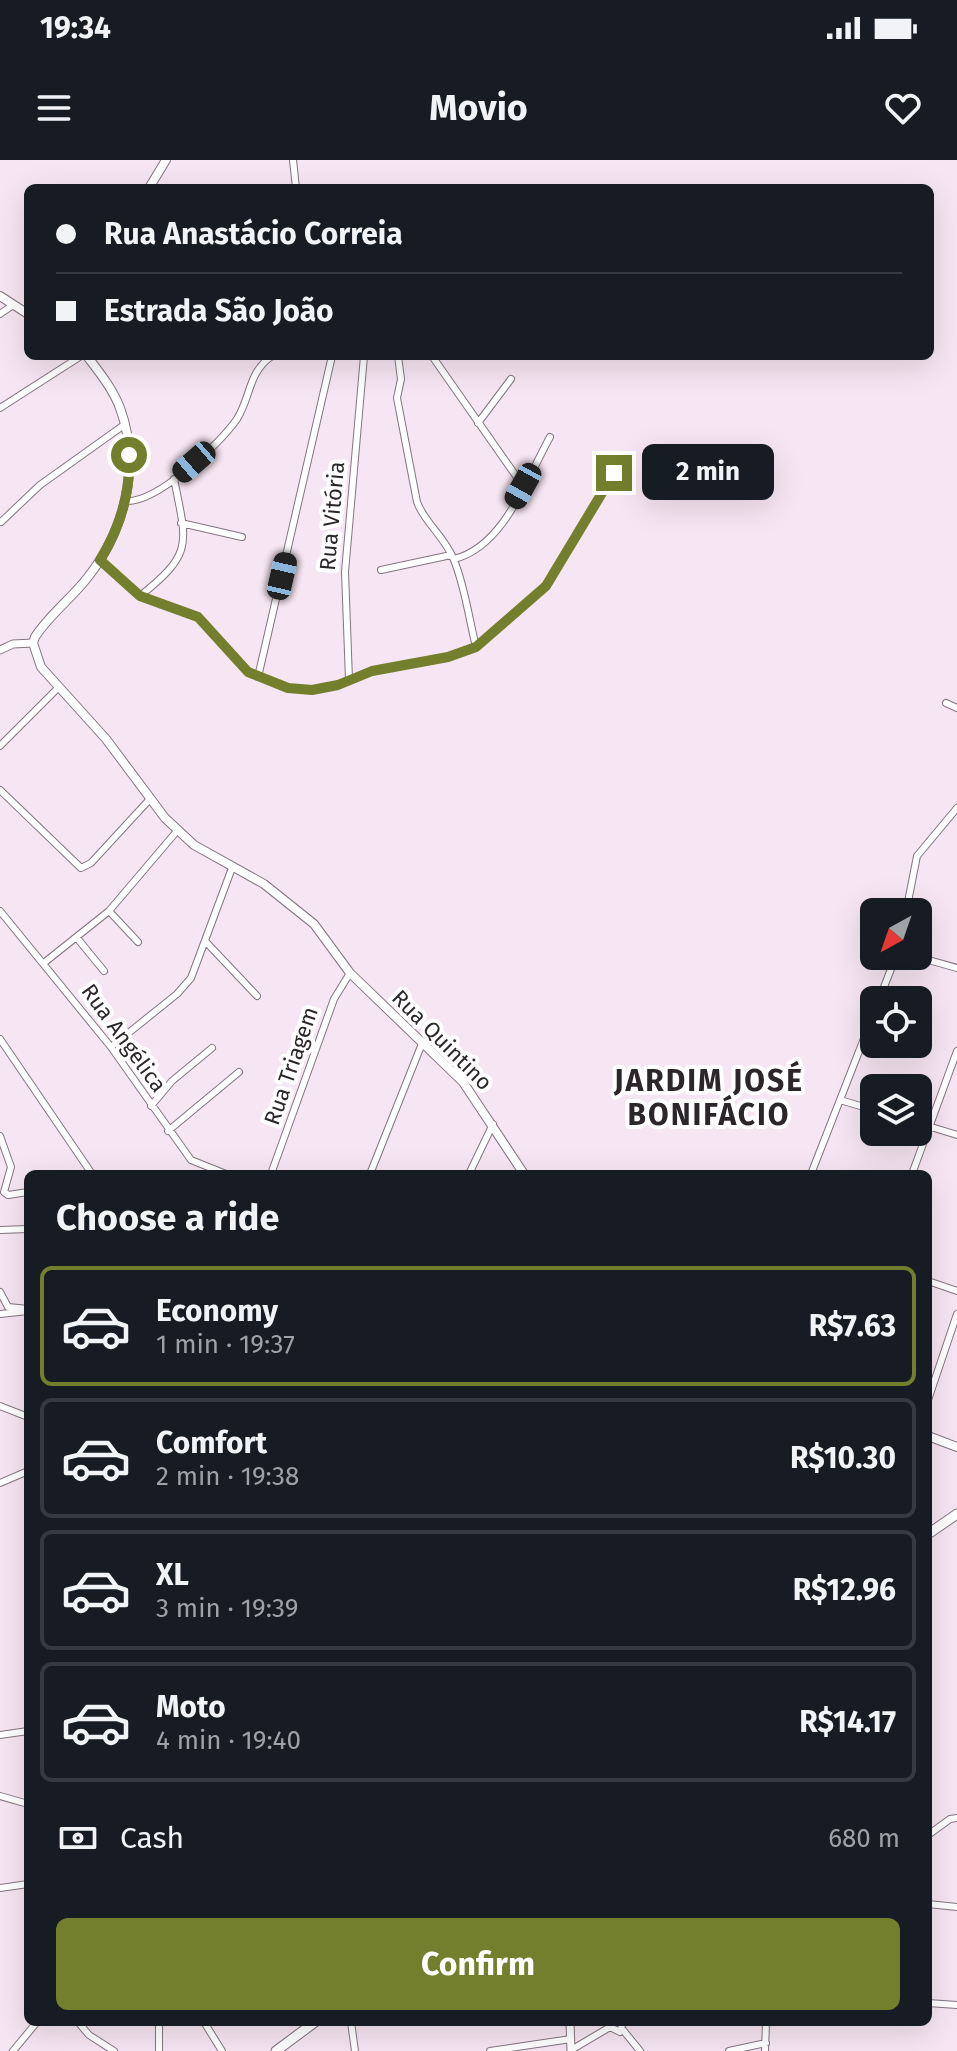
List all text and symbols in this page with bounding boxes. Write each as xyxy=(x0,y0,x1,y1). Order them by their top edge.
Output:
text: 19:34 xyxy=(40,10,111,46)
icon: menu xyxy=(32,86,76,130)
text: Movio xyxy=(429,86,528,130)
icon: heart xyxy=(881,86,925,130)
text: Rua Anastácio Correia xyxy=(104,216,403,252)
text: Estrada São João xyxy=(104,293,334,329)
route start xyxy=(111,437,147,473)
car xyxy=(168,437,220,487)
callout: 2 min xyxy=(642,445,774,501)
route end xyxy=(596,455,632,491)
text: 2 min xyxy=(676,456,740,487)
car xyxy=(501,459,545,513)
street label: Rua Vitória xyxy=(314,460,350,572)
car xyxy=(265,550,299,602)
north arrow xyxy=(860,898,932,970)
map controls xyxy=(860,898,932,1146)
street label: Rua Angélica xyxy=(76,979,172,1097)
street label: Rua Quintino xyxy=(386,984,498,1096)
button: locate xyxy=(860,986,932,1058)
street label: Rua Triagem xyxy=(258,1003,324,1129)
district label: JARDIM JOSÉ BONIFÁCIO xyxy=(613,1060,804,1133)
button: layers xyxy=(860,1074,932,1146)
text: Choose a ride xyxy=(56,1196,279,1240)
icon: car xyxy=(60,1290,132,1362)
text: Economy xyxy=(156,1293,278,1329)
text: R$7.63 xyxy=(809,1308,896,1344)
text: 1 min · 19:37 xyxy=(156,1329,295,1360)
icon: car xyxy=(60,1422,132,1494)
text: Comfort xyxy=(156,1425,267,1461)
text: R$10.30 xyxy=(790,1440,896,1476)
text: 2 min · 19:38 xyxy=(156,1461,299,1492)
icon: car xyxy=(60,1554,132,1626)
text: XL xyxy=(156,1557,189,1593)
text: R$12.96 xyxy=(793,1572,896,1608)
text: 3 min · 19:39 xyxy=(156,1593,298,1624)
icon: car xyxy=(60,1686,132,1758)
text: Moto xyxy=(156,1689,226,1725)
text: R$14.17 xyxy=(799,1704,896,1740)
text: 4 min · 19:40 xyxy=(156,1725,301,1756)
icon: cash xyxy=(56,1816,100,1860)
text: Cash xyxy=(120,1820,184,1856)
text: 680 m xyxy=(828,1823,900,1854)
button: Confirm xyxy=(56,1918,900,2010)

